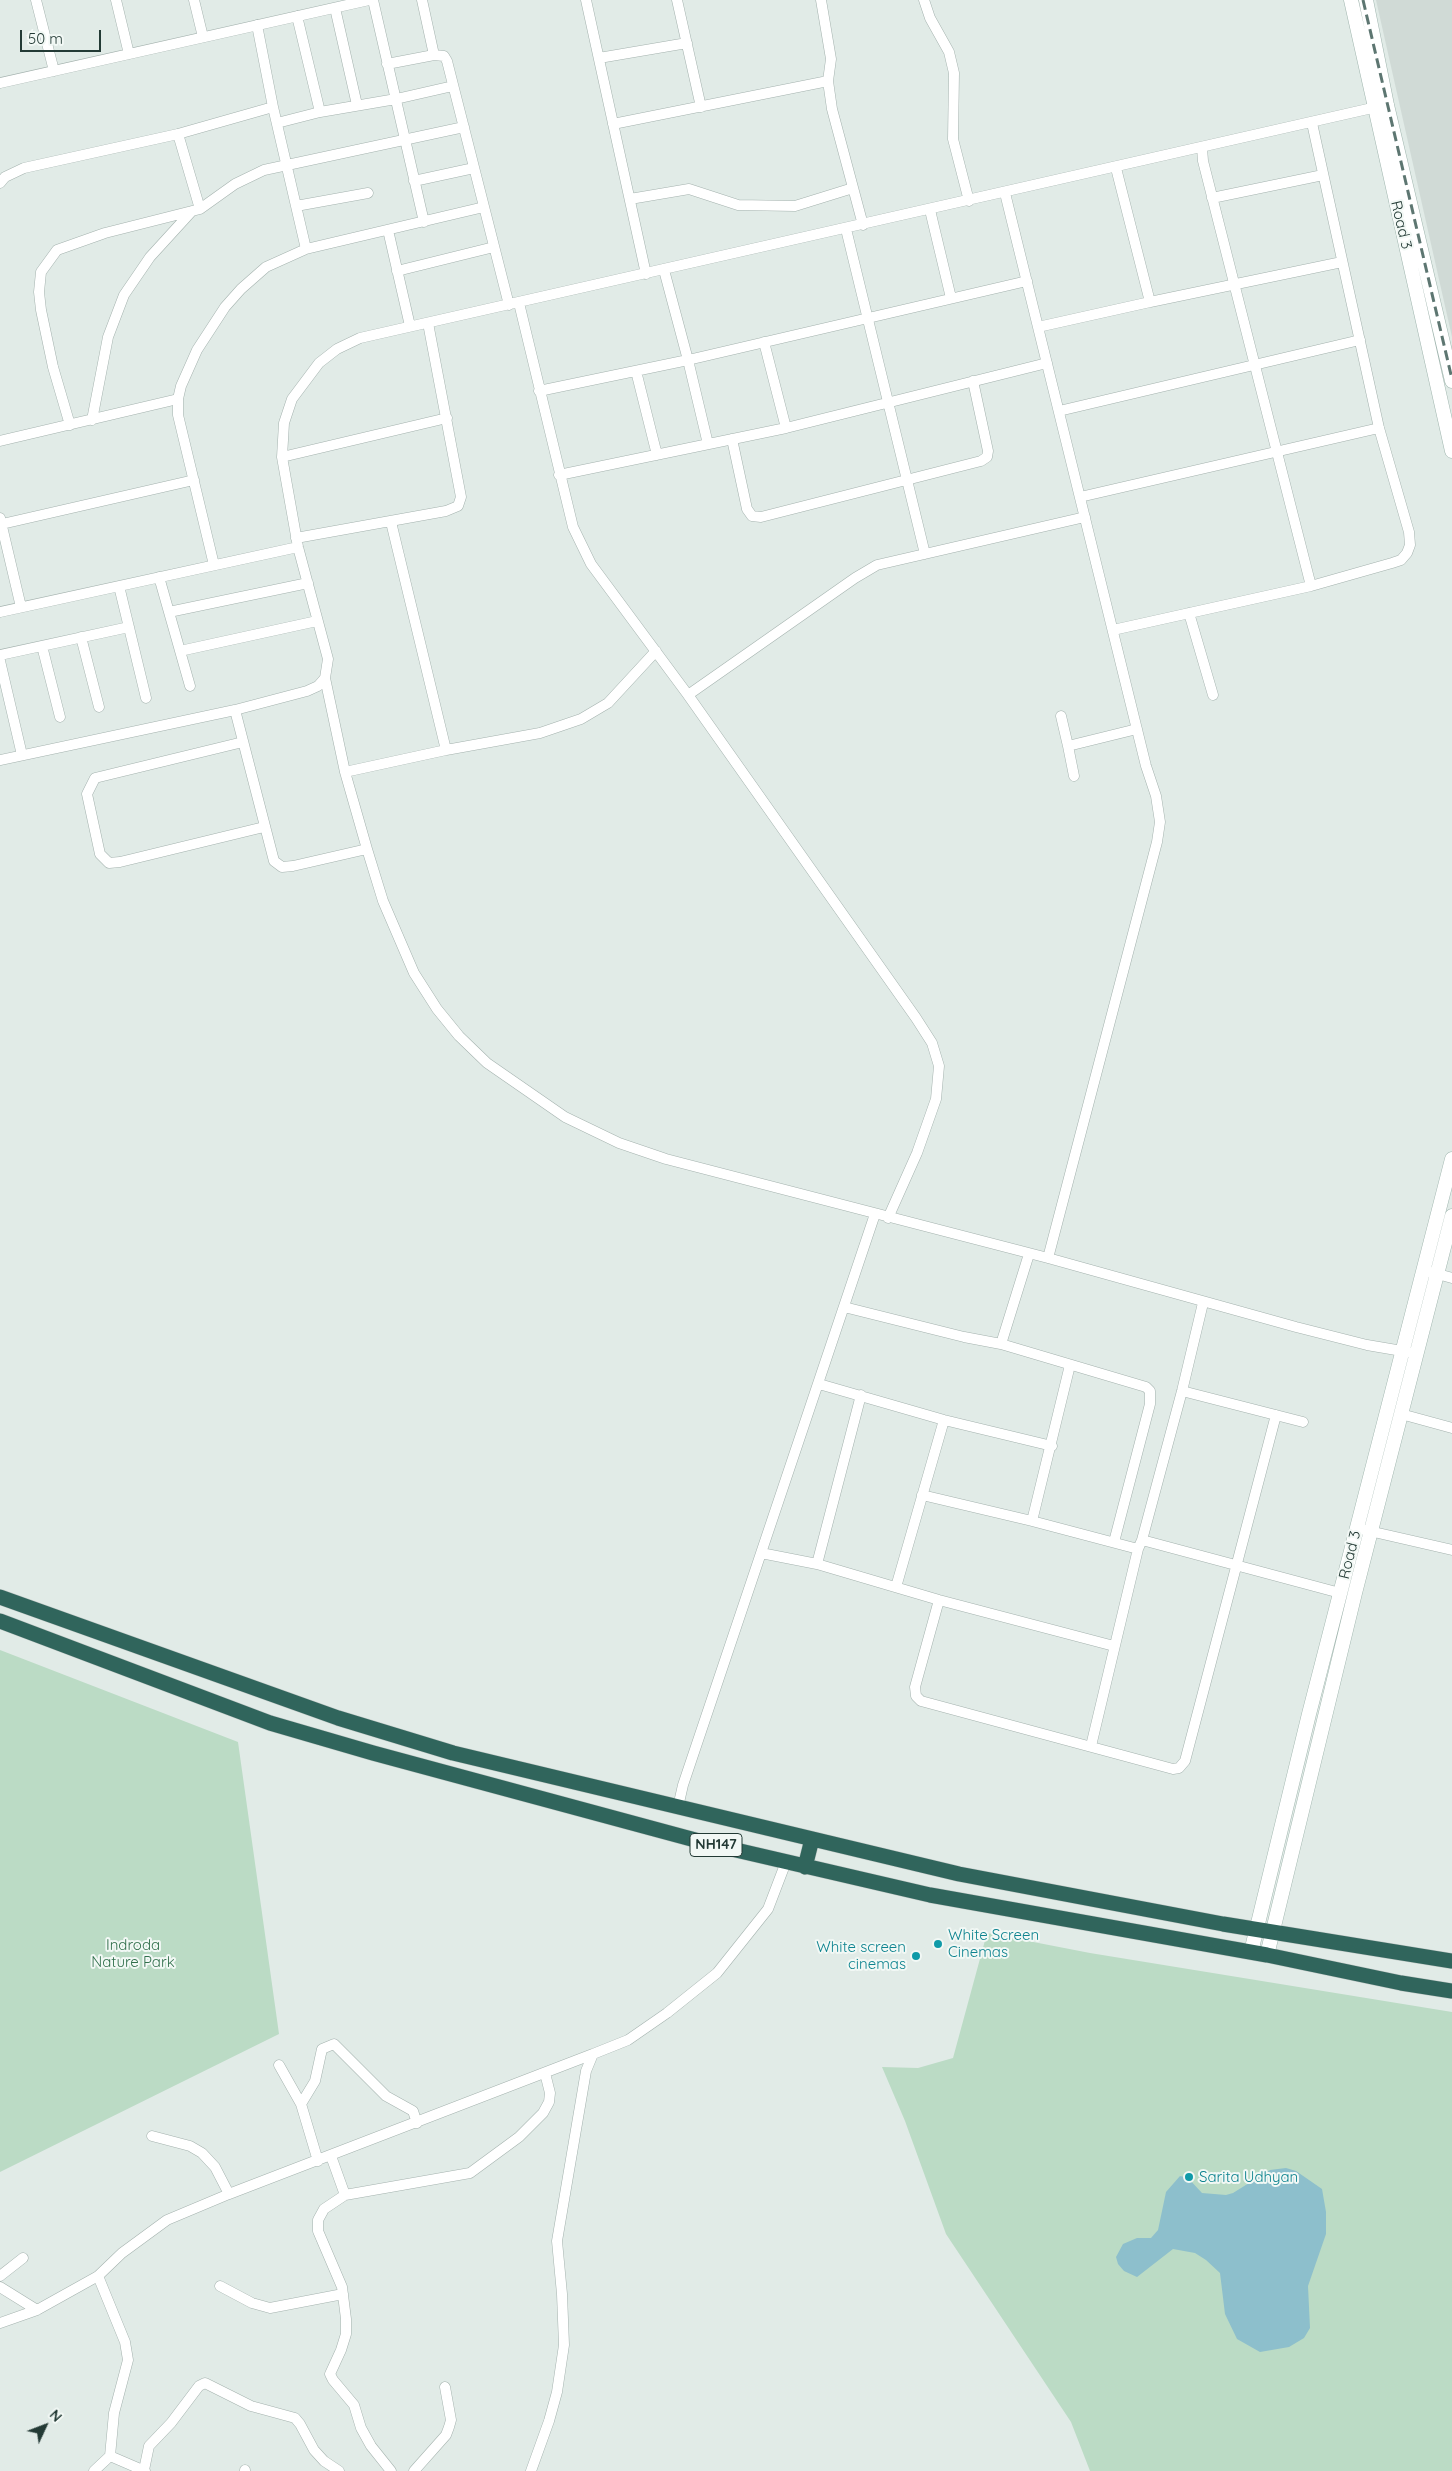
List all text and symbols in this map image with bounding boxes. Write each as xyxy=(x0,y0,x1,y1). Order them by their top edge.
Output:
scale bar xyxy=(22,20,104,52)
text: 50 m xyxy=(28,29,63,48)
street label: Road 3 xyxy=(1387,199,1415,251)
street label: Road 3 xyxy=(1335,1529,1365,1581)
road number: NH147 xyxy=(690,1834,742,1856)
place label: White Screen Cinemas xyxy=(948,1926,1039,1961)
park label: Indroda Nature Park xyxy=(91,1936,175,1971)
place label: White screen cinemas xyxy=(816,1938,906,1973)
marker: White Screen Cinemas xyxy=(932,1938,944,1950)
marker: White screen cinemas xyxy=(910,1950,922,1962)
place label: Sarita Udhyan xyxy=(1199,2168,1298,2186)
marker: Sarita Udhyan xyxy=(1183,2171,1195,2183)
north arrow xyxy=(20,2401,70,2451)
text: N xyxy=(46,2406,66,2426)

